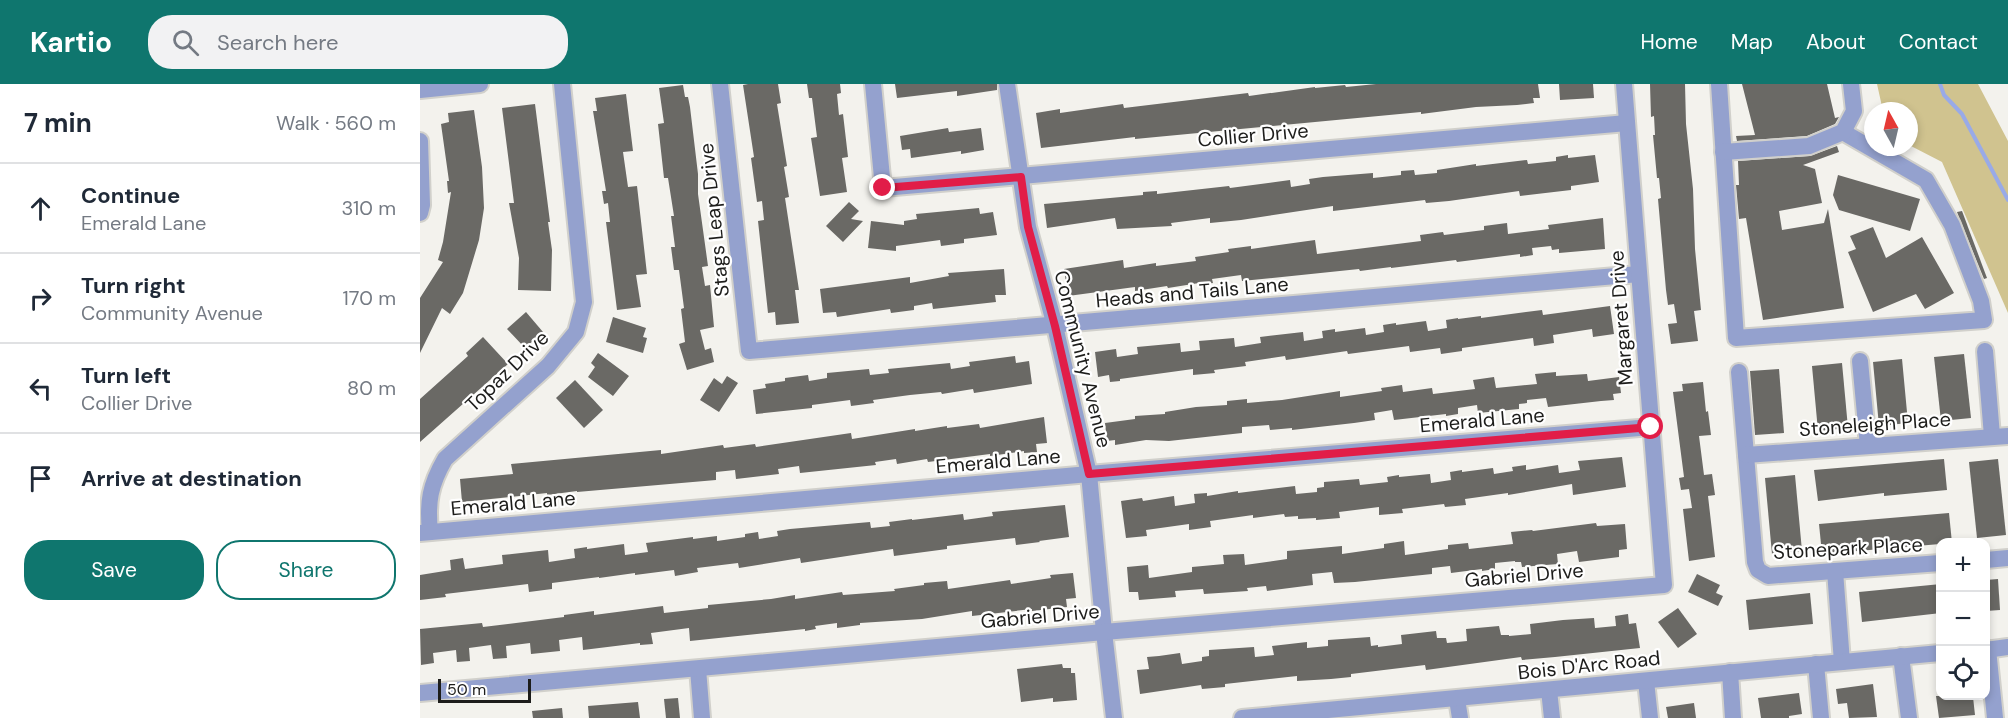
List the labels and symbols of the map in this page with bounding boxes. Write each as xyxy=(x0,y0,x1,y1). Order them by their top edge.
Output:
north arrow xyxy=(1864,102,1918,156)
street label: Collier Drive xyxy=(1196,117,1310,153)
street label: Stags Leap Drive xyxy=(693,142,735,298)
route end xyxy=(869,174,895,200)
street label: Margaret Drive xyxy=(1603,250,1639,386)
street label: Community Avenue xyxy=(1048,268,1118,450)
street label: Heads and Tails Lane xyxy=(1094,271,1290,313)
street label: Topaz Drive xyxy=(460,325,554,417)
street label: Emerald Lane xyxy=(1418,402,1546,438)
street label: Stoneleigh Place xyxy=(1798,406,1952,442)
route start xyxy=(1637,413,1663,439)
street label: Emerald Lane xyxy=(934,443,1062,479)
street label: Emerald Lane xyxy=(449,485,577,521)
street label: Stonepark Place xyxy=(1773,531,1923,565)
street label: Gabriel Drive xyxy=(1463,557,1585,593)
street label: Gabriel Drive xyxy=(979,598,1101,634)
street label: Bois D'Arc Road xyxy=(1516,645,1662,685)
scale bar xyxy=(438,676,531,704)

